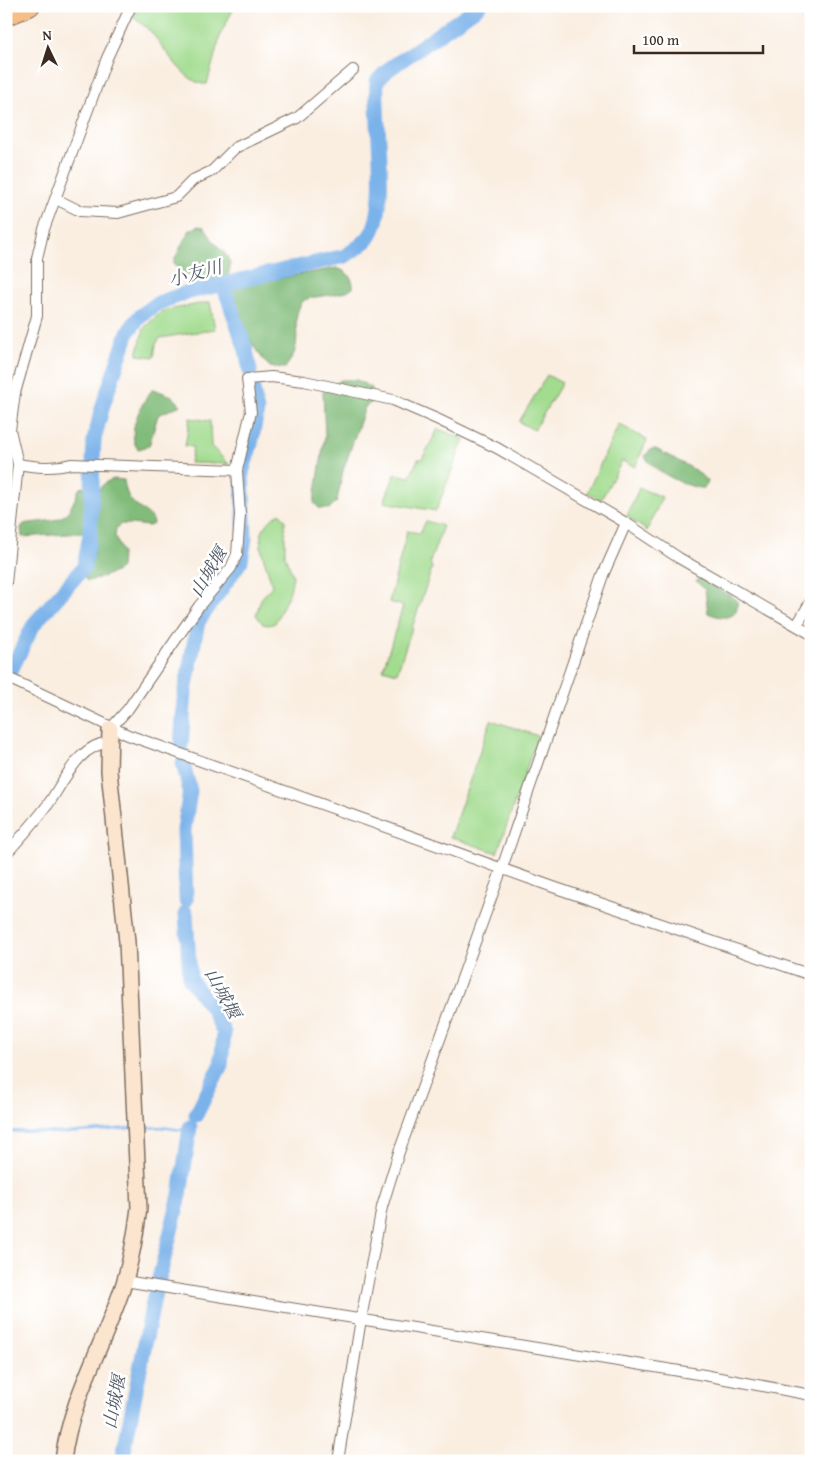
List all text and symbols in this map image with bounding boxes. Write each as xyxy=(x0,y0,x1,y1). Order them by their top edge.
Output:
north arrow xyxy=(22,22,72,72)
scale bar xyxy=(634,22,763,54)
text: N xyxy=(42,25,53,45)
text: 100 m xyxy=(642,29,680,50)
water label: 小友川 xyxy=(165,252,227,293)
water label: 山城堰 xyxy=(183,539,235,602)
water label: 山城堰 xyxy=(198,963,249,1026)
water label: 山城堰 xyxy=(96,1370,133,1431)

